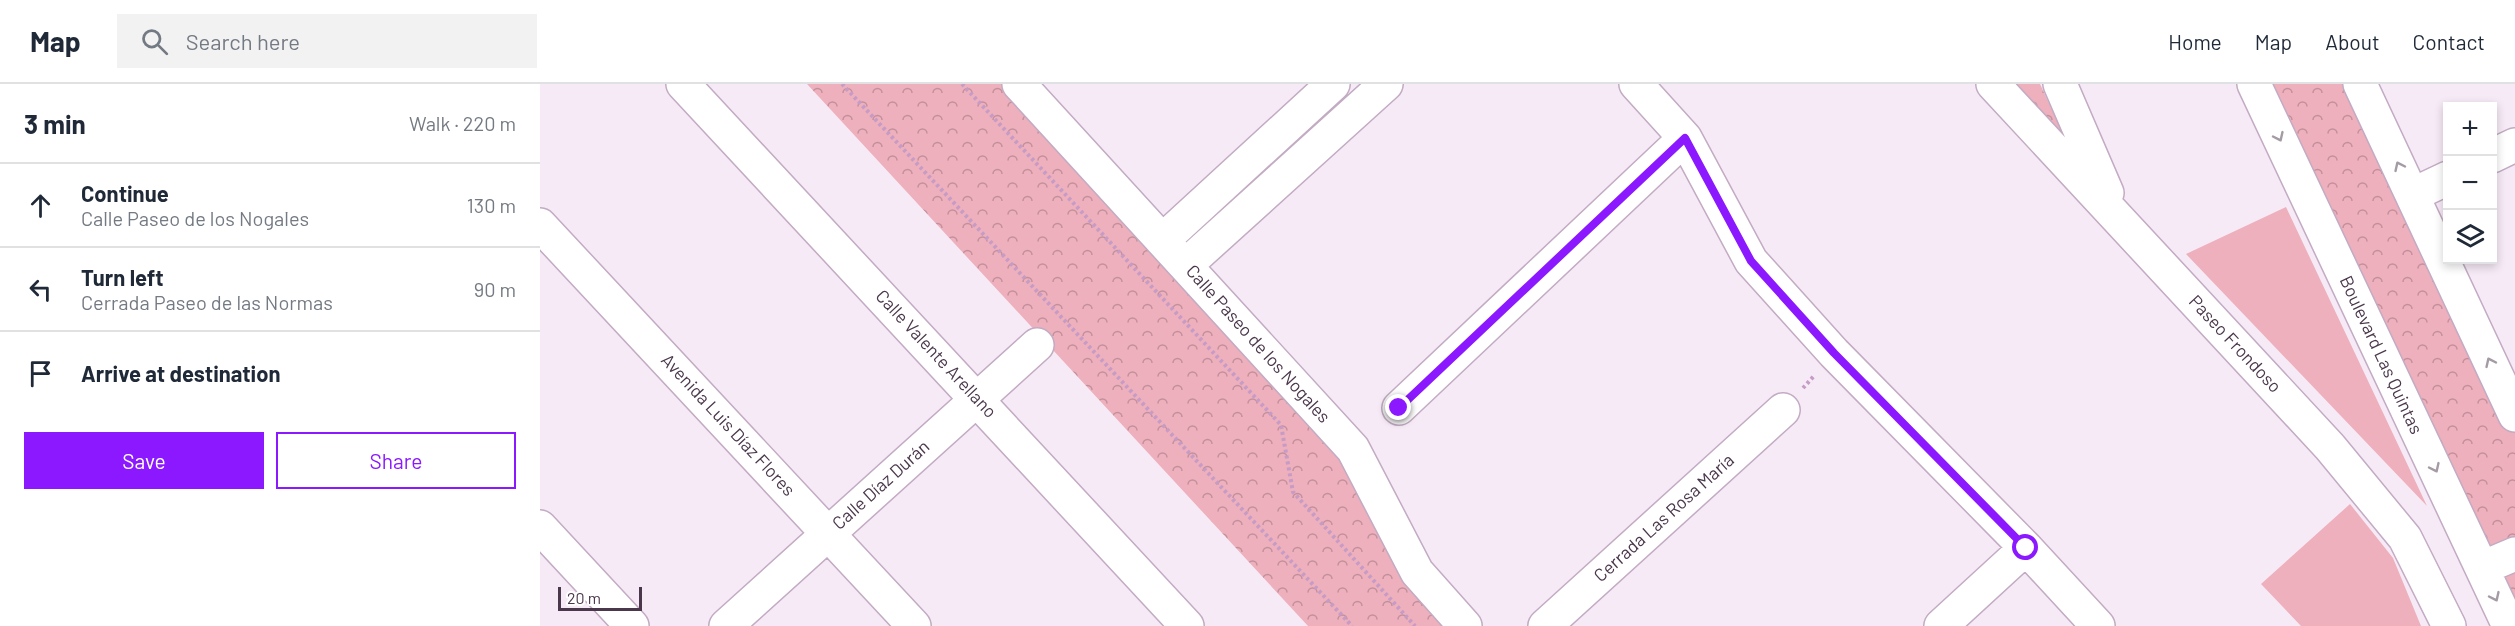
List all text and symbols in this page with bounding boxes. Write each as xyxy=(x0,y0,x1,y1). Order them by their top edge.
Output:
search box xyxy=(117,14,537,68)
text: Map xyxy=(30,24,81,58)
icon: search xyxy=(138,25,171,58)
text: Search here xyxy=(186,28,300,54)
text: Home xyxy=(2168,29,2222,54)
text: Map xyxy=(2255,29,2292,54)
text: About xyxy=(2325,29,2380,54)
text: Contact xyxy=(2413,29,2485,54)
map controls xyxy=(2443,102,2497,264)
button: + xyxy=(2443,102,2497,156)
text: 3 min xyxy=(24,108,86,139)
text: Walk · 220 m xyxy=(409,111,516,135)
one-way arrow xyxy=(2271,130,2283,141)
button: − xyxy=(2443,156,2497,210)
one-way arrow xyxy=(2394,161,2406,172)
text: Continue xyxy=(81,180,169,206)
icon: ahead xyxy=(24,189,57,222)
text: 130 m xyxy=(467,193,516,217)
text: Calle Paseo de los Nogales xyxy=(81,206,309,230)
button: layers xyxy=(2443,210,2497,264)
street label: Calle Paseo de los Nogales xyxy=(1182,260,1336,427)
text: Turn left xyxy=(81,264,164,290)
street label: Boulevard Las Quintas xyxy=(2336,272,2428,437)
icon: left xyxy=(24,273,57,306)
text: 90 m xyxy=(474,277,516,301)
street label: Calle Valente Arellano xyxy=(872,285,1002,422)
text: Cerrada Paseo de las Normas xyxy=(81,290,333,314)
street label: Paseo Frondoso xyxy=(2185,290,2287,397)
street label: Avenida Luis Díaz Flores xyxy=(657,349,800,500)
icon: arrive xyxy=(24,357,57,390)
one-way arrow xyxy=(2486,357,2498,368)
text: Arrive at destination xyxy=(81,360,280,386)
route end xyxy=(1385,394,1411,420)
button: Save xyxy=(24,432,264,489)
button: Share xyxy=(276,432,516,489)
street label: Calle Díaz Durán xyxy=(827,435,933,534)
street label: Cerrada Las Rosa María xyxy=(1589,449,1738,586)
one-way arrow xyxy=(2427,462,2439,473)
route start xyxy=(2012,534,2038,560)
scale bar xyxy=(558,584,642,612)
text: 20 m xyxy=(567,588,601,607)
one-way arrow xyxy=(2488,590,2500,601)

